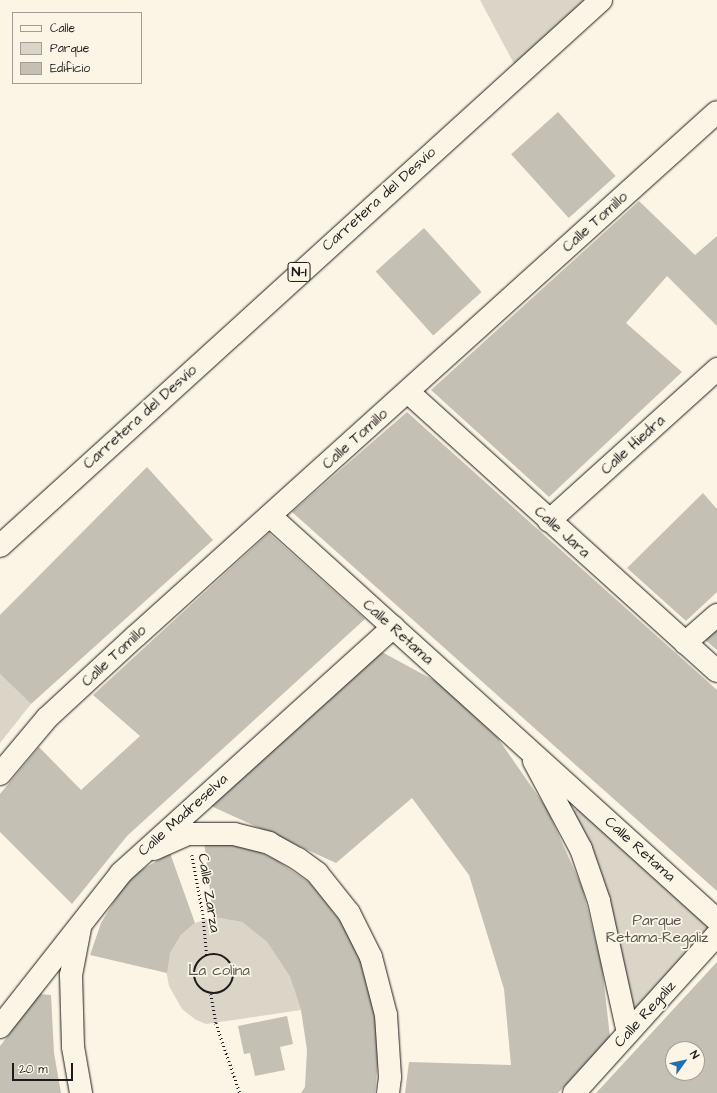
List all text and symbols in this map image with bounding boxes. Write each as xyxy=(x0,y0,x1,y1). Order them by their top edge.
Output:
legend xyxy=(12,12,142,84)
text: Calle xyxy=(50,20,75,37)
text: Parque xyxy=(50,40,89,57)
text: Edificio xyxy=(50,60,90,77)
street label: Carretera del Desvío xyxy=(318,143,440,255)
street label: Calle Tomillo xyxy=(559,188,631,256)
road number: N-1 xyxy=(287,260,311,284)
street label: Carretera del Desvío xyxy=(79,361,201,473)
street label: Calle Tomillo xyxy=(319,405,391,473)
street label: Calle Hiedra xyxy=(597,411,669,479)
street label: Calle Jara xyxy=(530,502,594,562)
street label: Calle Retama xyxy=(359,596,437,668)
street label: Calle Tomillo xyxy=(78,621,150,691)
street label: Calle Madreselva xyxy=(134,770,232,860)
street label: Calle Retama xyxy=(601,813,679,885)
street label: Calle Zarza xyxy=(194,852,224,934)
park label: Parque Retama-Regaliz xyxy=(606,911,708,946)
park label: La colina xyxy=(188,962,250,980)
street label: Calle Regaliz xyxy=(610,977,680,1051)
north arrow xyxy=(665,1041,705,1081)
text: N xyxy=(686,1048,703,1062)
scale bar xyxy=(14,1055,75,1081)
text: 20 m xyxy=(19,1061,48,1078)

